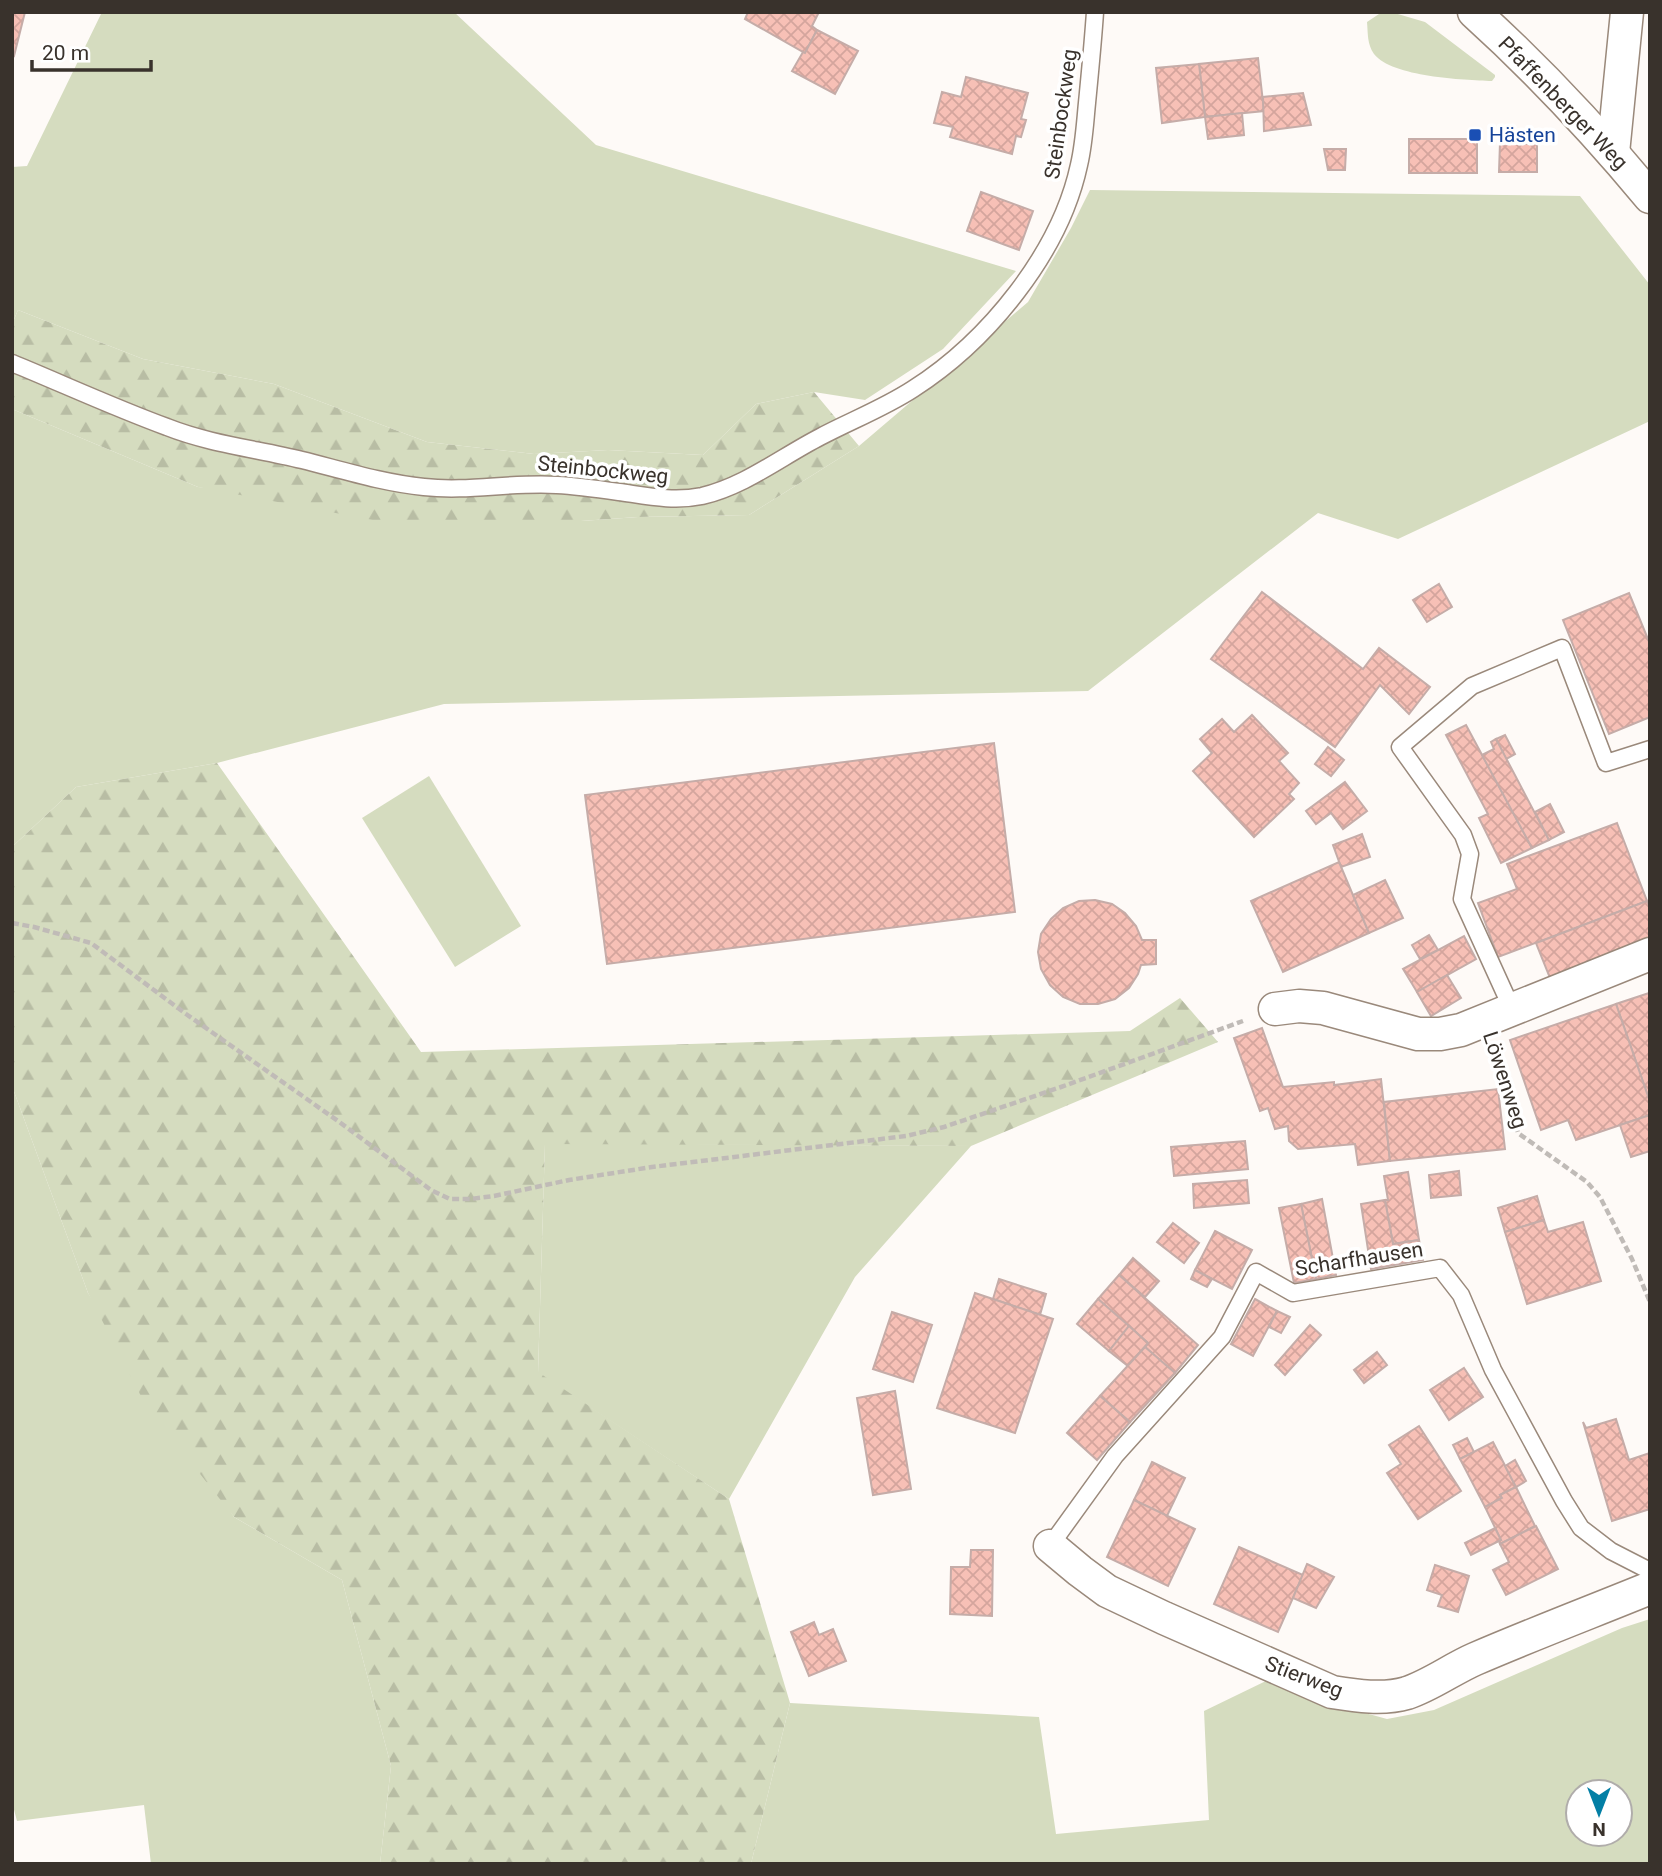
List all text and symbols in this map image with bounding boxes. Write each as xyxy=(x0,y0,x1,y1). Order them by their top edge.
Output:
scale bar xyxy=(32,28,150,72)
street label: Pfaffenberger Weg xyxy=(1493,32,1633,174)
text: 20 m xyxy=(42,41,89,65)
street label: Steinbockweg xyxy=(1040,47,1082,181)
place label: Hästen xyxy=(1489,123,1556,147)
marker: Hästen xyxy=(1467,127,1483,143)
street label: Steinbockweg xyxy=(536,451,670,489)
street label: Löwenweg xyxy=(1478,1028,1532,1132)
street label: Scharfhausen xyxy=(1293,1237,1425,1281)
street label: Stierweg xyxy=(1262,1651,1346,1703)
north arrow xyxy=(1564,1778,1634,1848)
text: N xyxy=(1592,1818,1606,1841)

